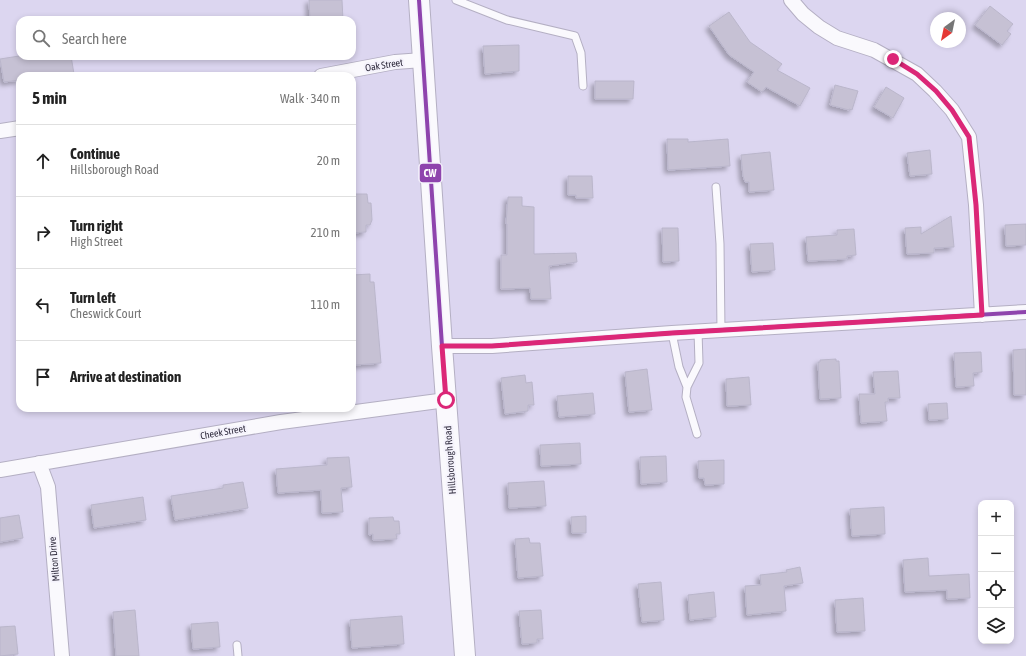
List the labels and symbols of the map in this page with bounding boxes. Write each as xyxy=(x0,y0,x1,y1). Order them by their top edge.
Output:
north arrow xyxy=(930,12,966,48)
route end xyxy=(884,50,902,68)
street label: Oak Street xyxy=(364,57,404,73)
line badge: CW xyxy=(419,163,442,183)
text: CW xyxy=(424,167,437,179)
route start xyxy=(437,391,455,409)
street label: Cheek Street xyxy=(199,423,247,441)
street label: Hillsborough Road xyxy=(442,425,458,495)
street label: Milton Drive xyxy=(47,536,61,582)

